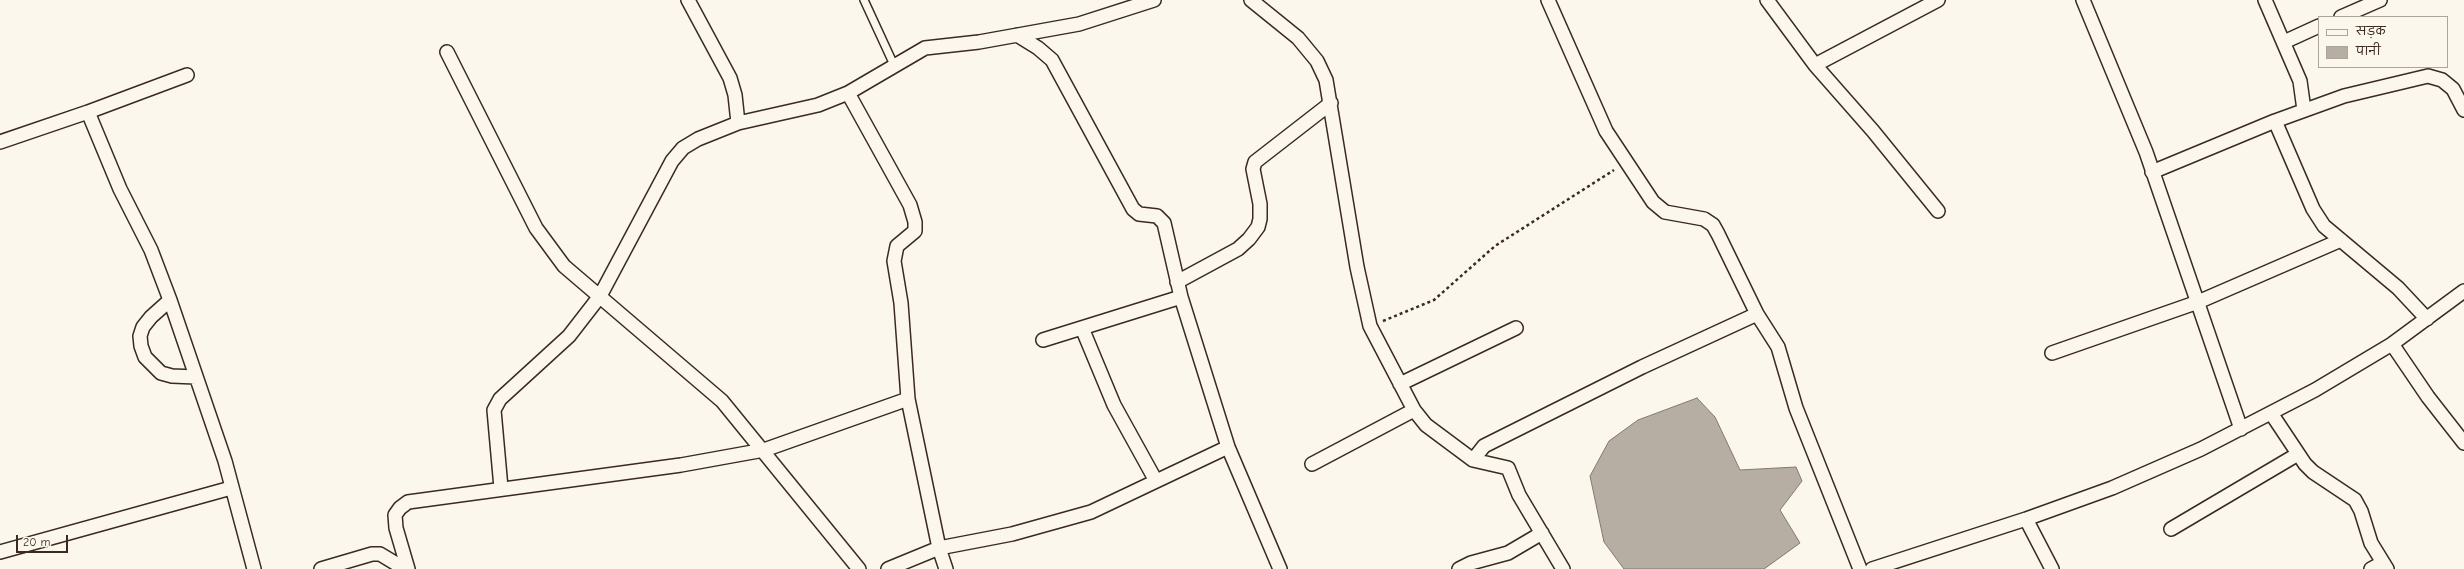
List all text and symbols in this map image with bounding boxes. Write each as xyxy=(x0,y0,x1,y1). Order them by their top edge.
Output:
legend xyxy=(2318,16,2448,68)
text: सड़क xyxy=(2356,24,2386,38)
text: पानी xyxy=(2356,44,2381,58)
scale bar xyxy=(18,527,70,553)
text: 20 m xyxy=(23,535,51,549)

